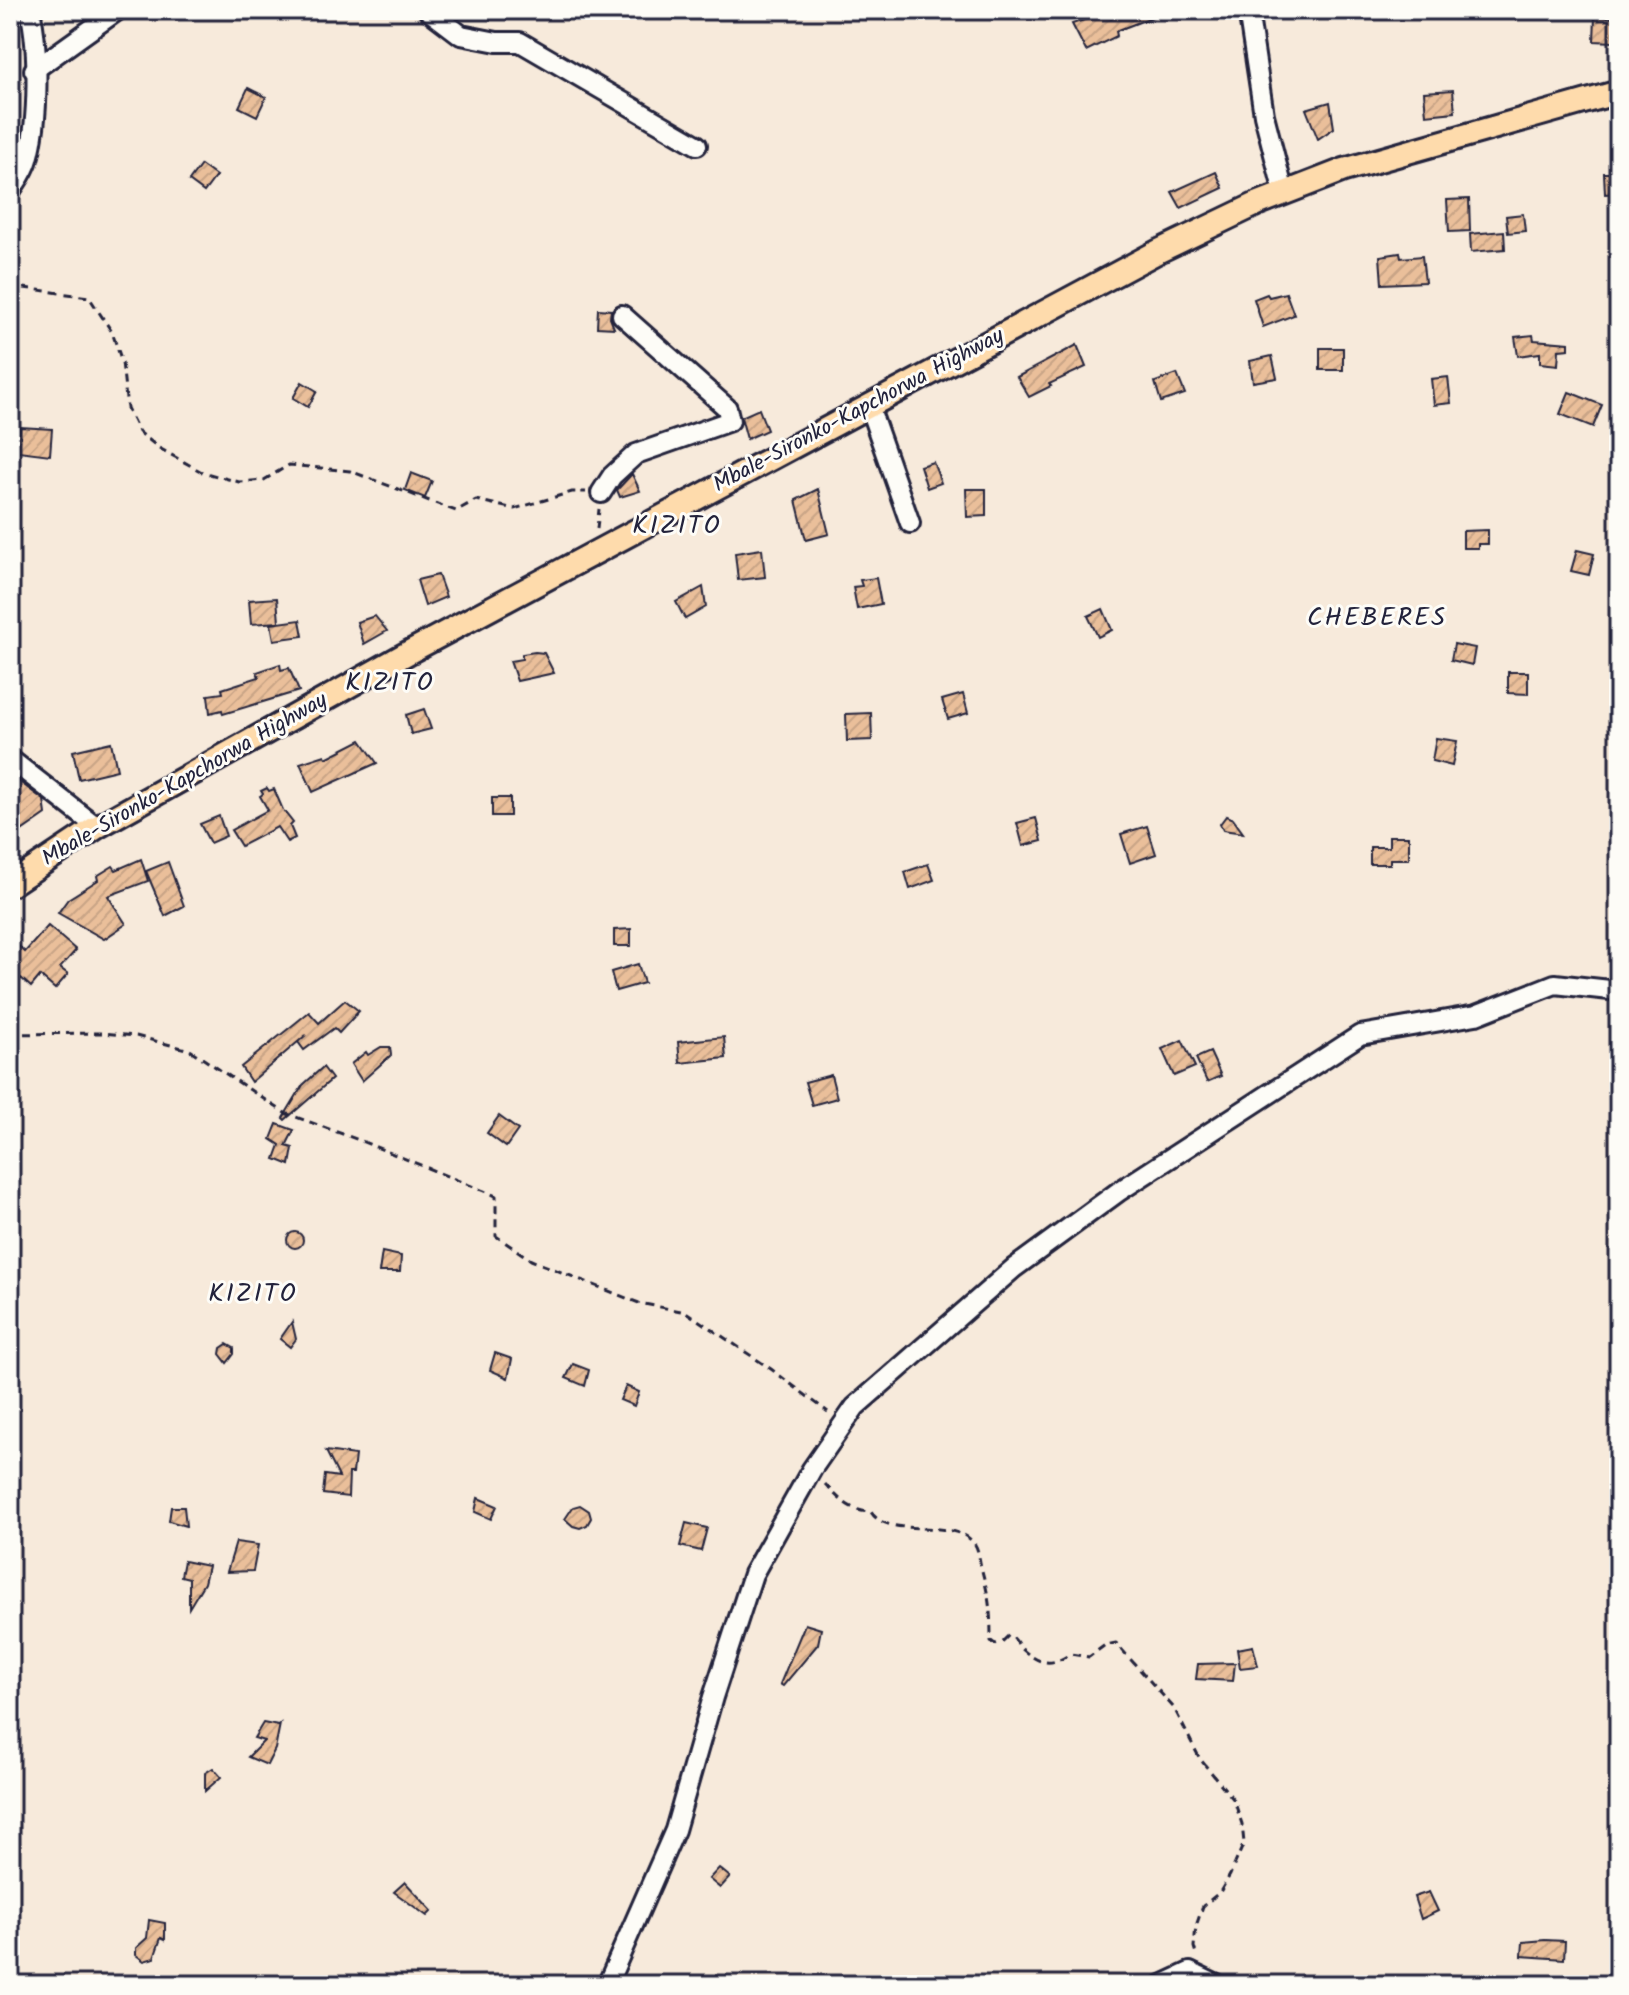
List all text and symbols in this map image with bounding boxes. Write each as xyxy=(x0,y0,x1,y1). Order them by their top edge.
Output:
street label: Mbale-Sironko-Kapchorwa Highway xyxy=(707,319,1011,503)
district label: KIZITO xyxy=(632,505,722,547)
district label: CHEBERES xyxy=(1307,597,1447,639)
district label: KIZITO xyxy=(345,662,435,704)
street label: Mbale-Sironko-Kapchorwa Highway xyxy=(35,683,335,876)
district label: KIZITO xyxy=(208,1273,298,1315)

